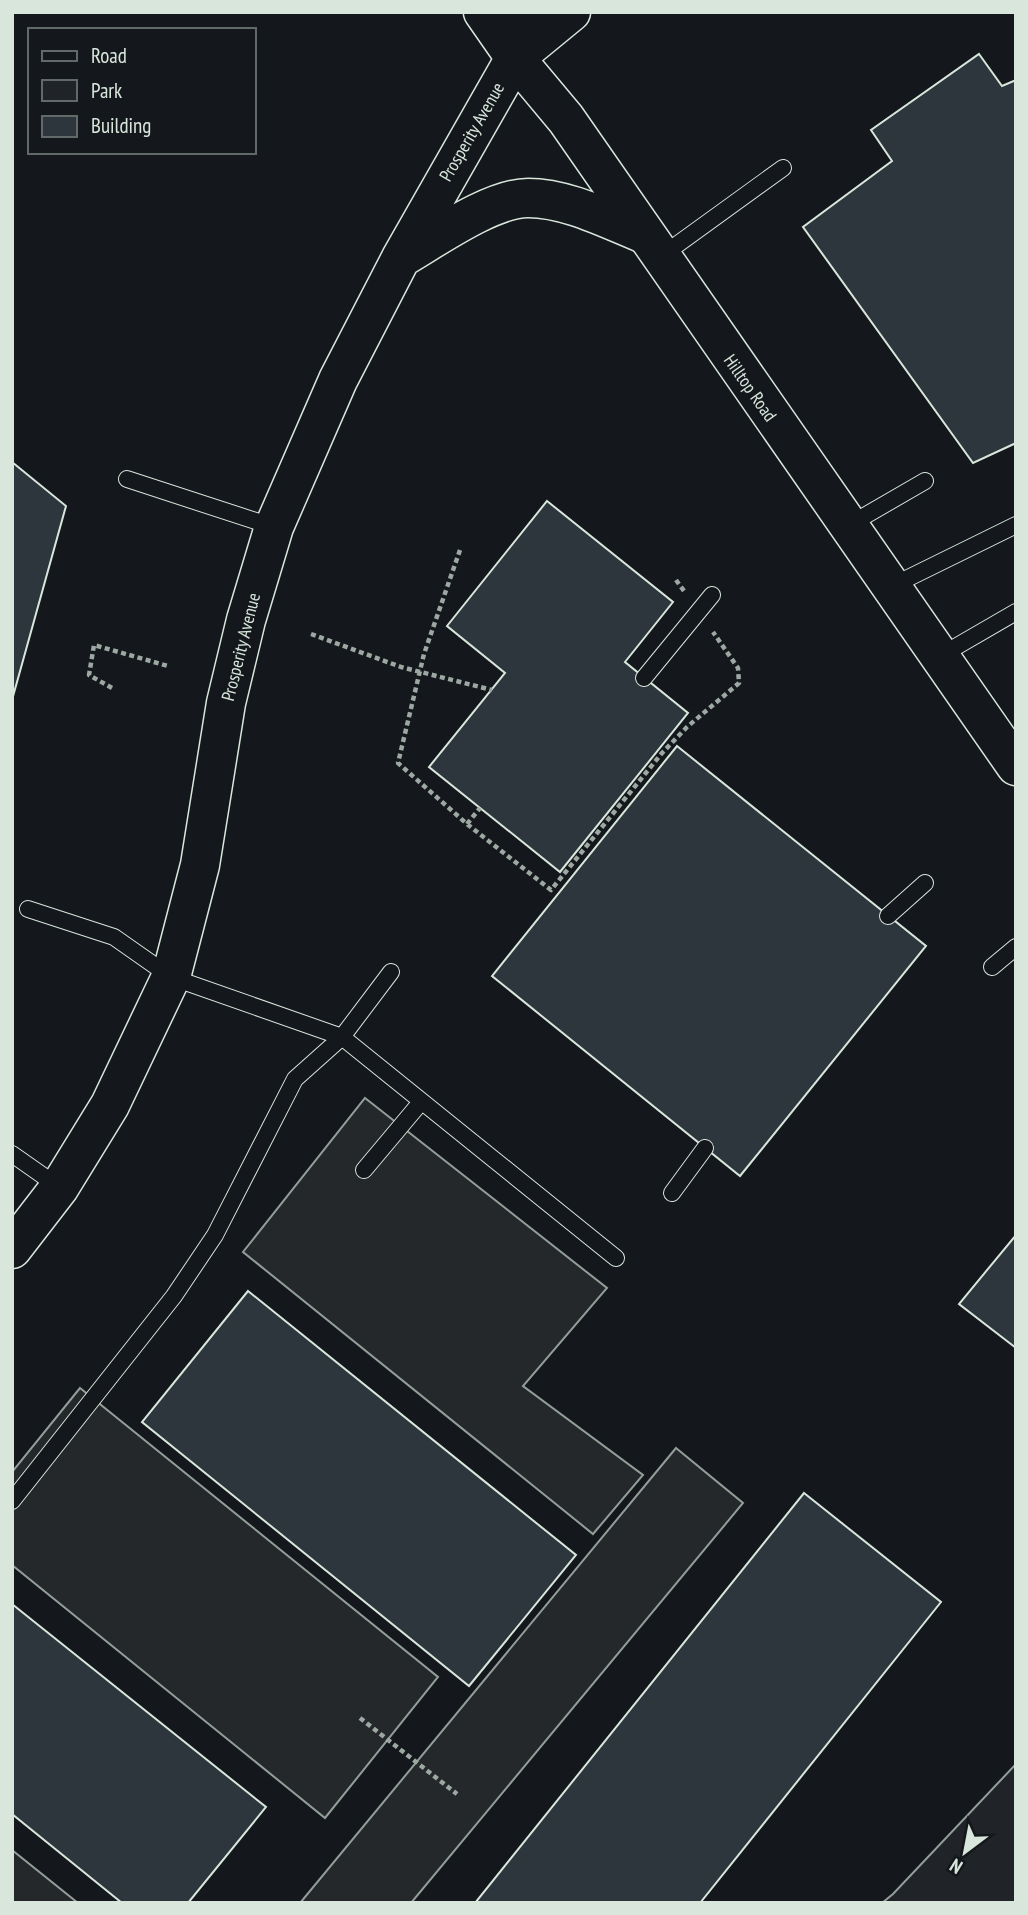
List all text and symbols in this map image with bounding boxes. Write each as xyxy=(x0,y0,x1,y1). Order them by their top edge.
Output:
legend xyxy=(28,28,256,154)
text: Road xyxy=(91,42,127,69)
text: Park xyxy=(91,77,122,104)
street label: Prosperity Avenue xyxy=(434,78,509,185)
text: Building xyxy=(91,112,151,139)
street label: Hilltop Road xyxy=(719,350,782,426)
street label: Prosperity Avenue xyxy=(216,591,265,703)
north arrow xyxy=(930,1817,1000,1887)
text: N xyxy=(945,1854,967,1879)

